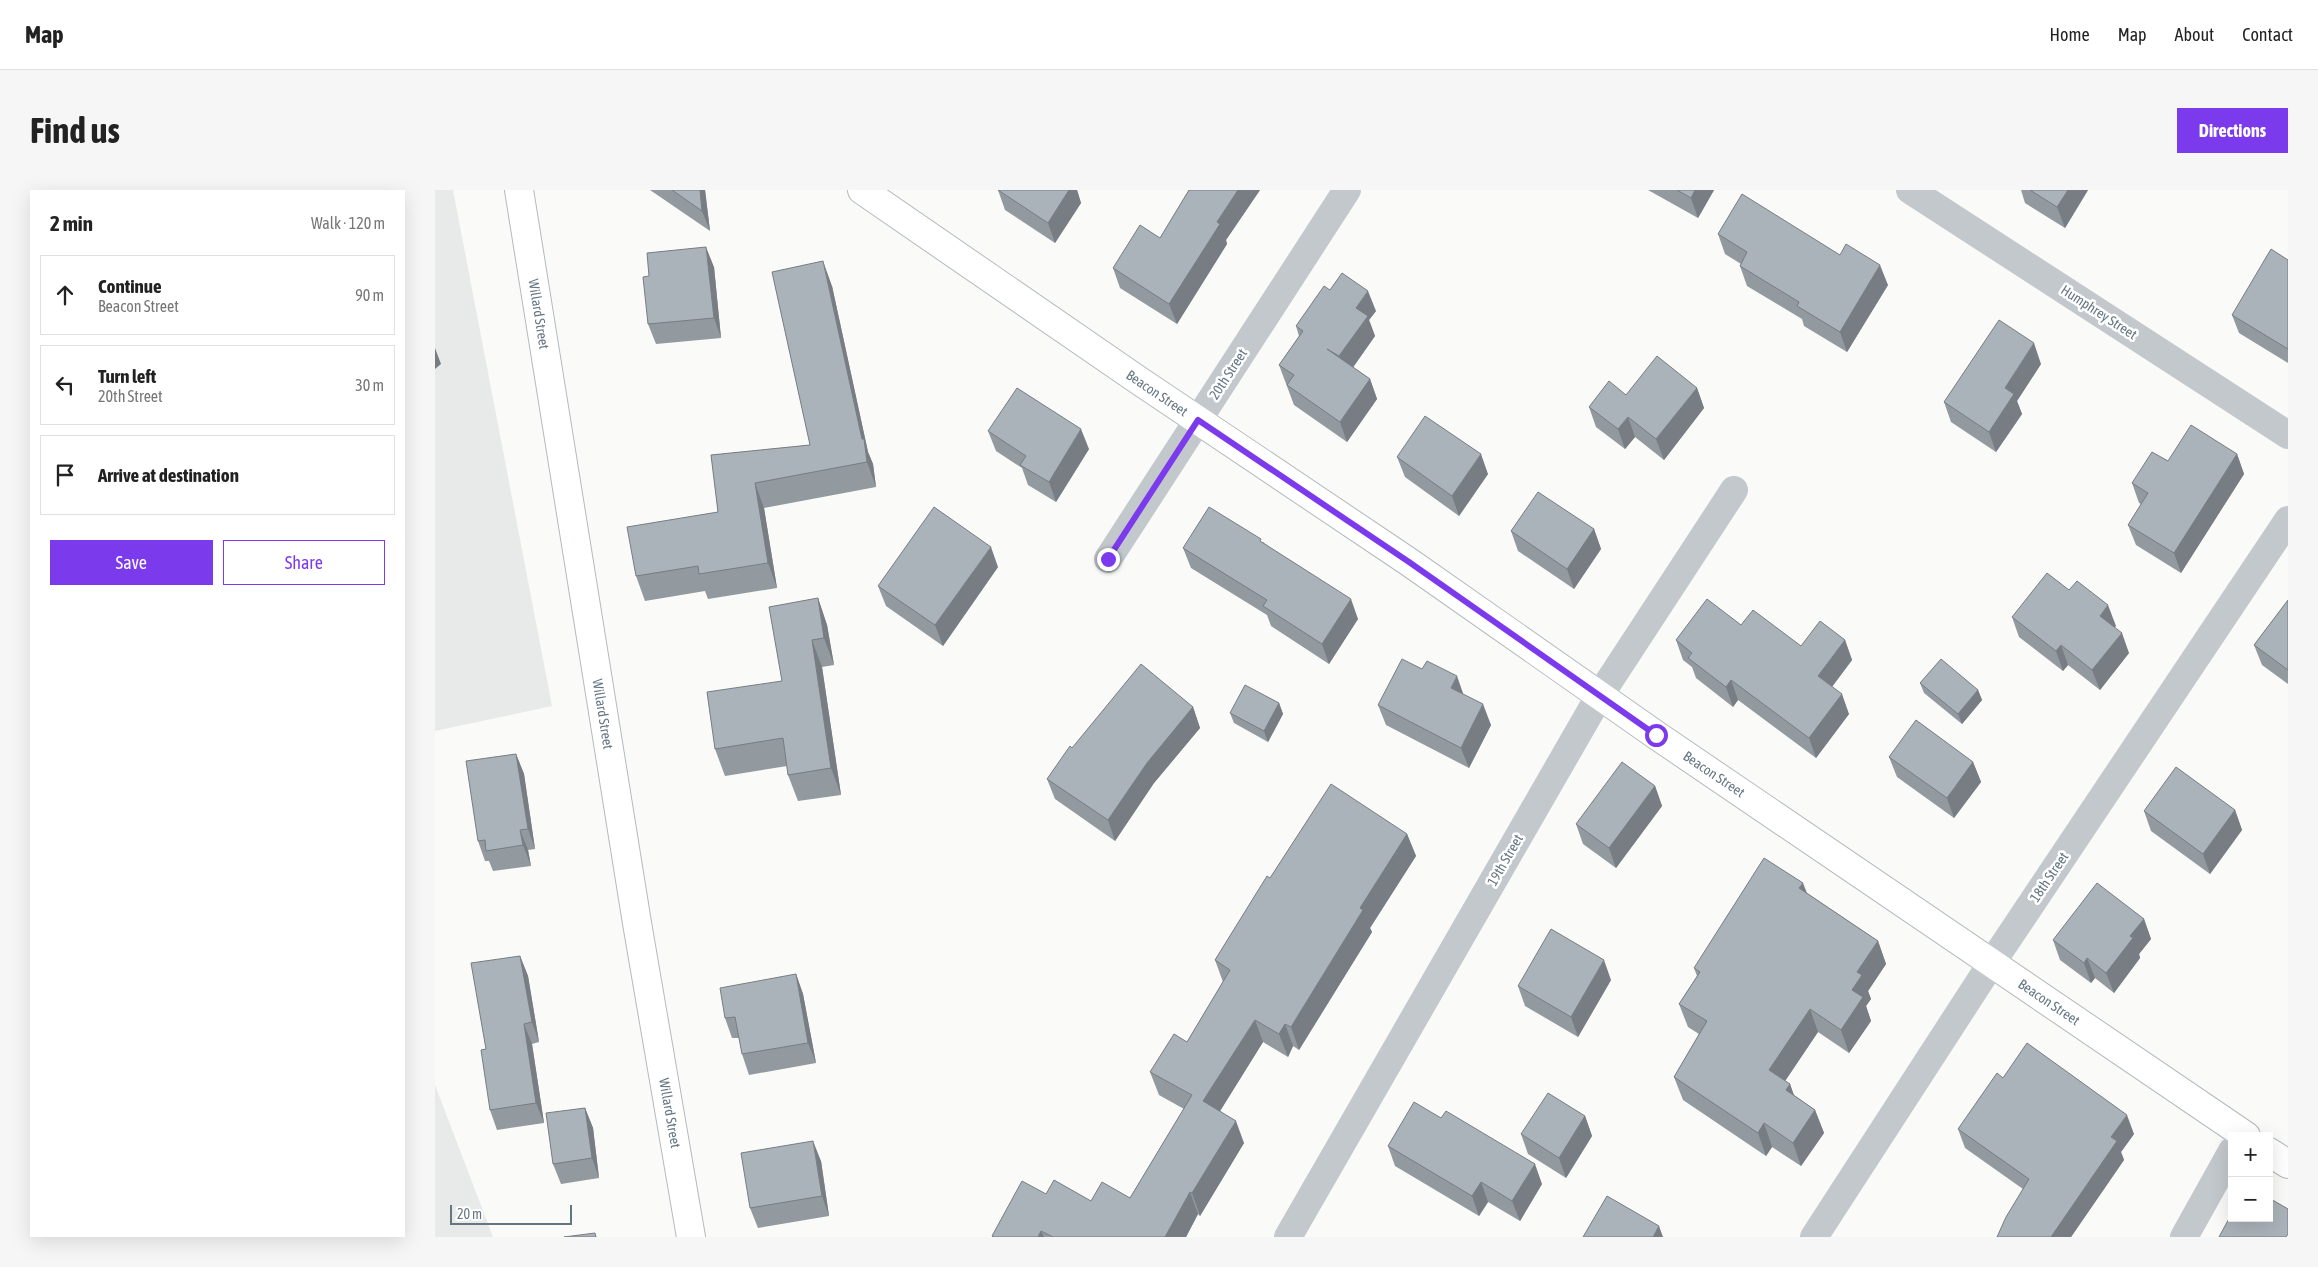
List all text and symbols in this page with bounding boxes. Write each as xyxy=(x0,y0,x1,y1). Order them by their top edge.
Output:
text: Map xyxy=(25,21,64,48)
text: Home xyxy=(2050,24,2090,45)
text: Map xyxy=(2118,24,2147,45)
text: About xyxy=(2175,24,2214,45)
text: Contact xyxy=(2242,24,2293,45)
button: Directions xyxy=(2177,108,2288,153)
text: Find us xyxy=(30,110,120,150)
text: 2 min xyxy=(50,211,93,235)
text: Walk · 120 m xyxy=(311,214,385,232)
text: Continue xyxy=(98,275,162,297)
street label: Willard Street xyxy=(526,278,552,350)
icon: ahead xyxy=(51,281,79,309)
street label: Humphrey Street xyxy=(2058,282,2140,342)
text: 90 m xyxy=(355,286,384,304)
text: Beacon Street xyxy=(98,297,179,315)
street label: 20th Street xyxy=(1206,346,1250,402)
text: Turn left xyxy=(98,365,156,387)
street label: Beacon Street xyxy=(1123,367,1191,419)
icon: left xyxy=(51,371,79,399)
text: 30 m xyxy=(355,376,384,394)
text: 20th Street xyxy=(98,387,163,405)
icon: arrive xyxy=(51,461,79,489)
text: Arrive at destination xyxy=(98,464,239,486)
button: Save xyxy=(50,540,213,585)
button: Share xyxy=(223,540,385,585)
route end xyxy=(1097,548,1120,571)
street label: Willard Street xyxy=(590,678,616,750)
route start xyxy=(1645,724,1668,747)
street label: Beacon Street xyxy=(1680,748,1748,800)
street label: 19th Street xyxy=(1484,831,1526,889)
street label: 18th Street xyxy=(2027,849,2071,905)
street label: Beacon Street xyxy=(2015,976,2083,1028)
street label: Willard Street xyxy=(656,1077,684,1149)
map controls xyxy=(2228,1132,2273,1222)
button: + xyxy=(2228,1132,2273,1177)
button: − xyxy=(2228,1177,2273,1222)
scale bar xyxy=(450,1202,573,1225)
text: 20 m xyxy=(457,1206,482,1222)

